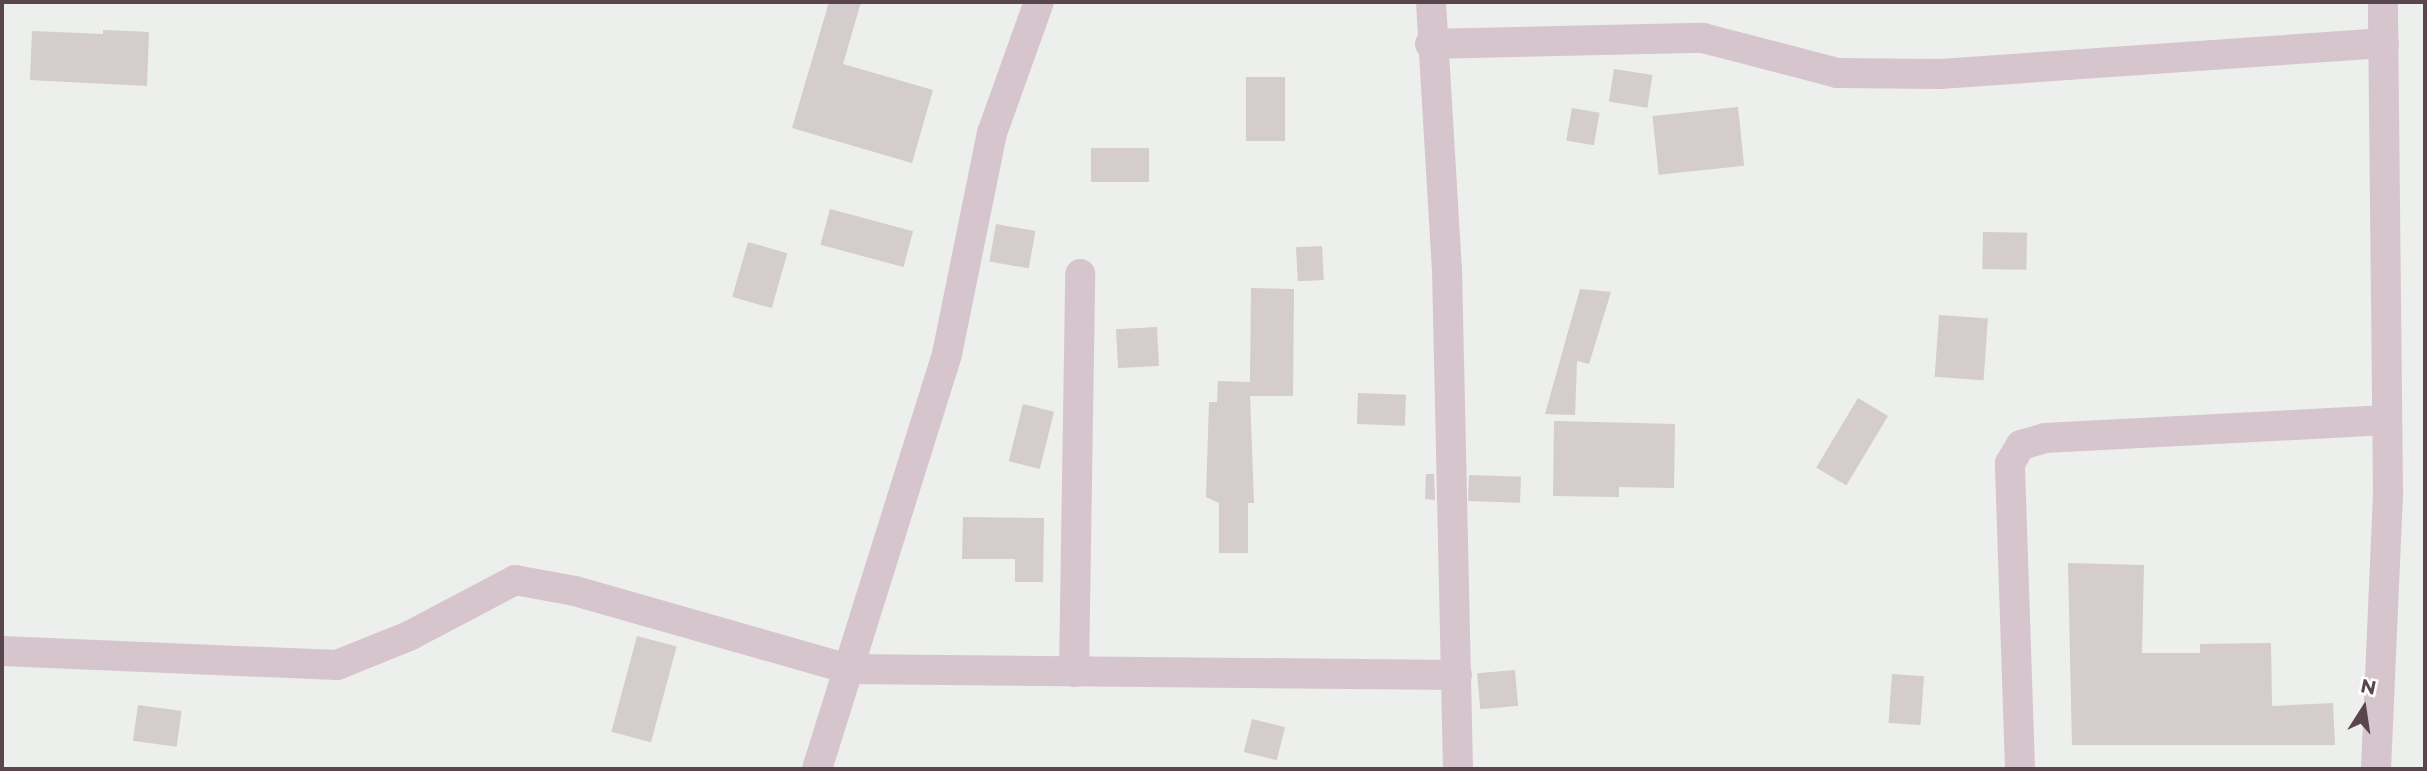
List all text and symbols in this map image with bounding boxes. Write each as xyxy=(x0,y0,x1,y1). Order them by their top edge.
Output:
north arrow xyxy=(2329,673,2399,743)
text: N xyxy=(2359,674,2378,700)

